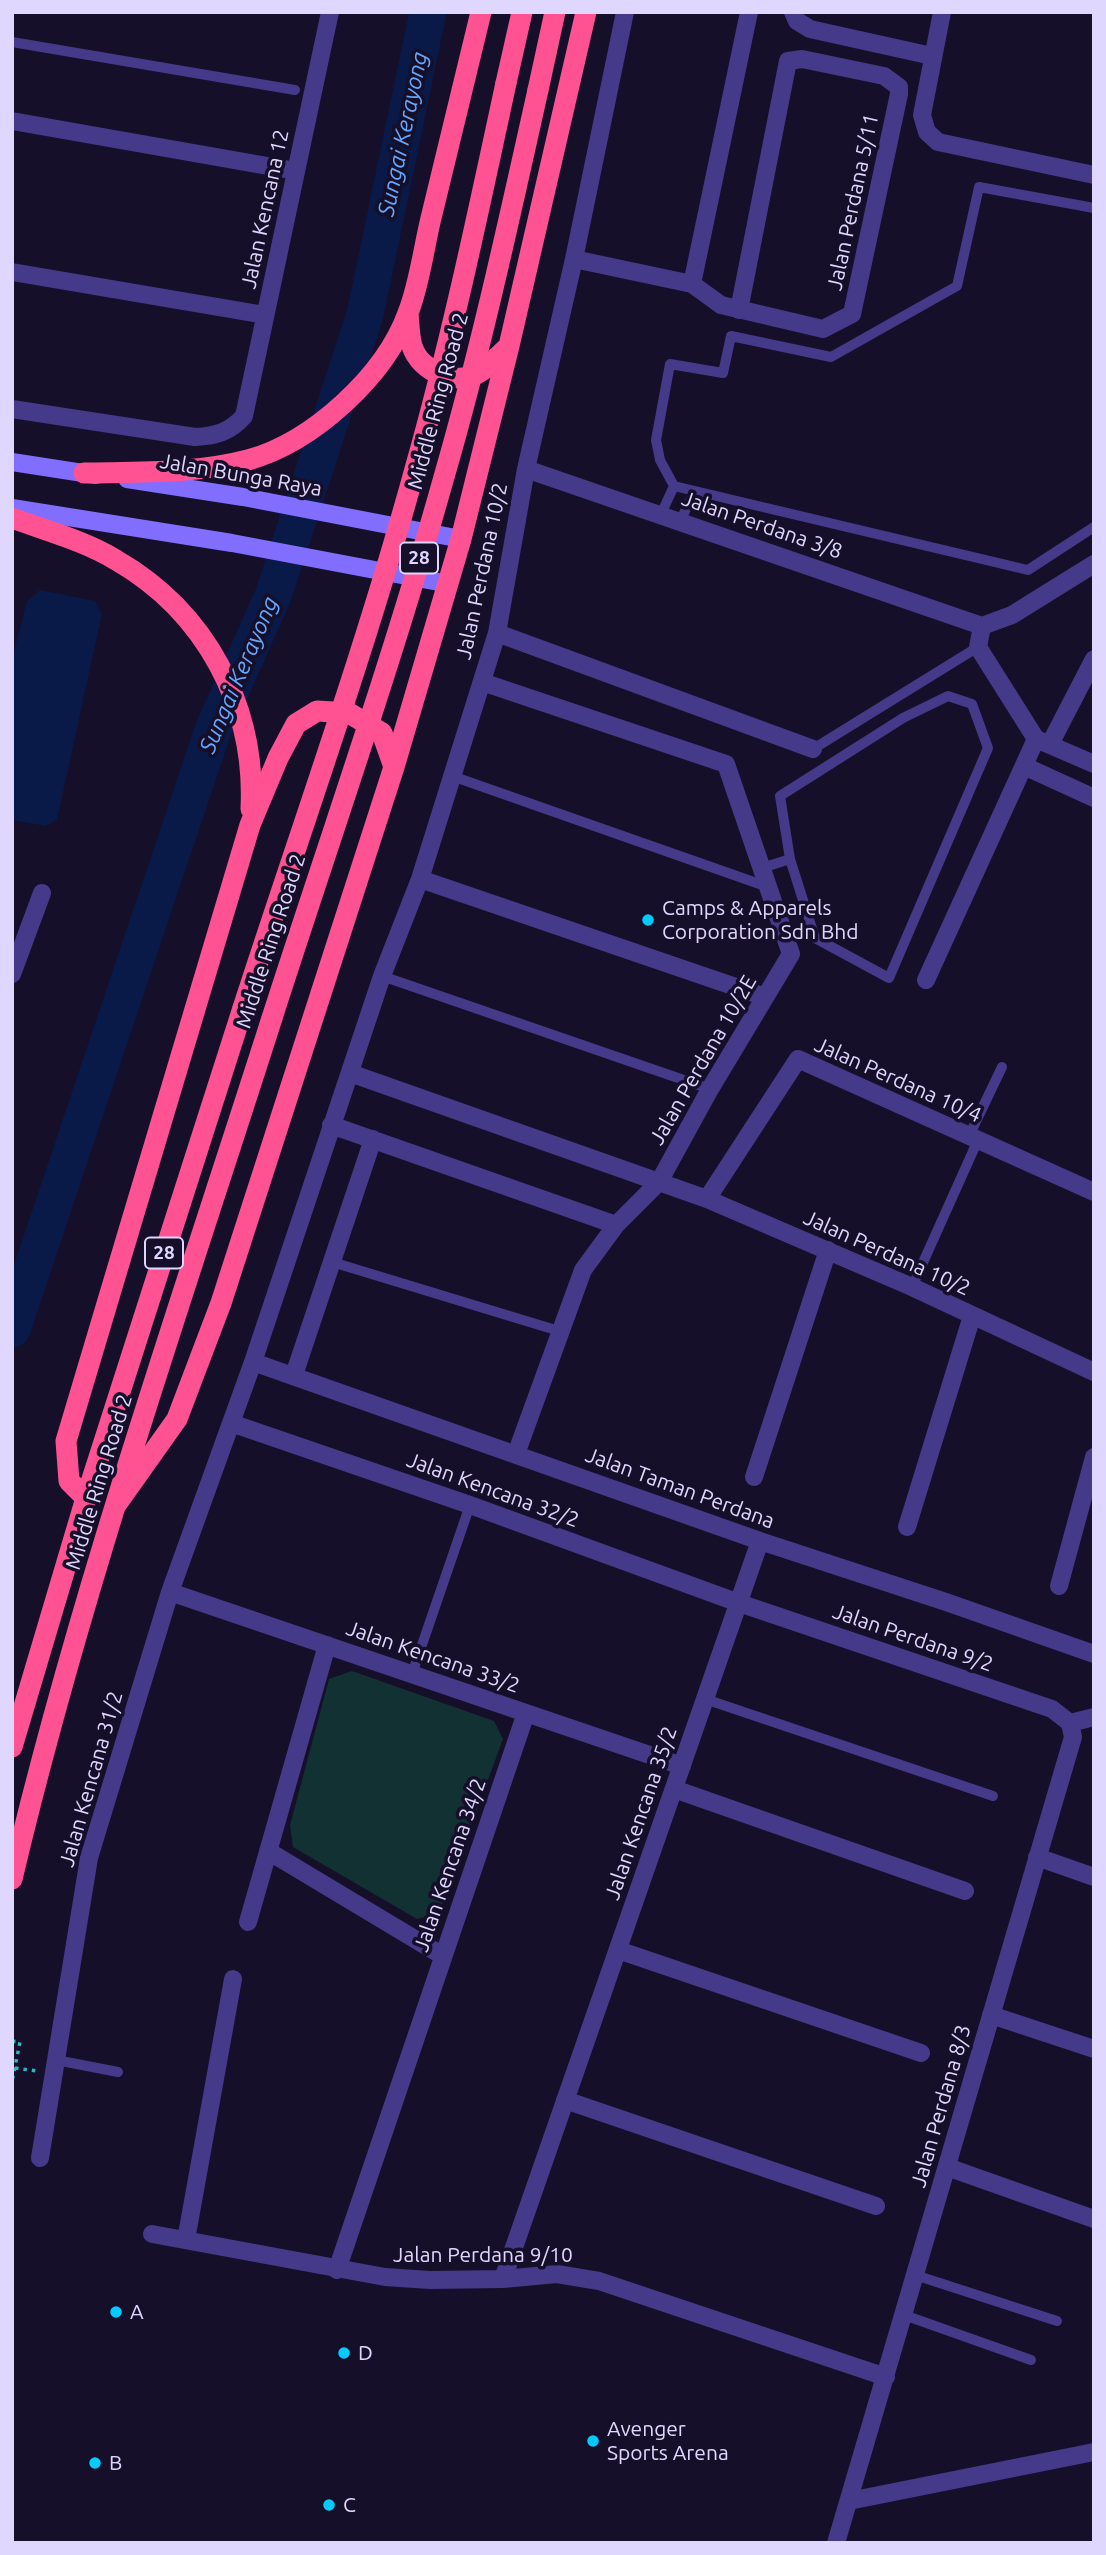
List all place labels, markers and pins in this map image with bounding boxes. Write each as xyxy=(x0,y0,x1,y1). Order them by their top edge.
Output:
place label: Camps & Apparels Corporation Sdn Bhd xyxy=(662,895,859,945)
marker: Camps & Apparels Corporation Sdn Bhd xyxy=(640,912,656,928)
place label: A xyxy=(130,2299,144,2325)
marker: A xyxy=(108,2304,124,2320)
place label: D xyxy=(358,2340,373,2366)
marker: D xyxy=(336,2345,352,2361)
place label: Avenger Sports Arena xyxy=(607,2416,729,2466)
marker: Avenger Sports Arena xyxy=(585,2433,601,2449)
place label: B xyxy=(109,2450,122,2476)
marker: B xyxy=(87,2455,103,2471)
place label: C xyxy=(343,2492,356,2518)
marker: C xyxy=(321,2497,337,2513)

